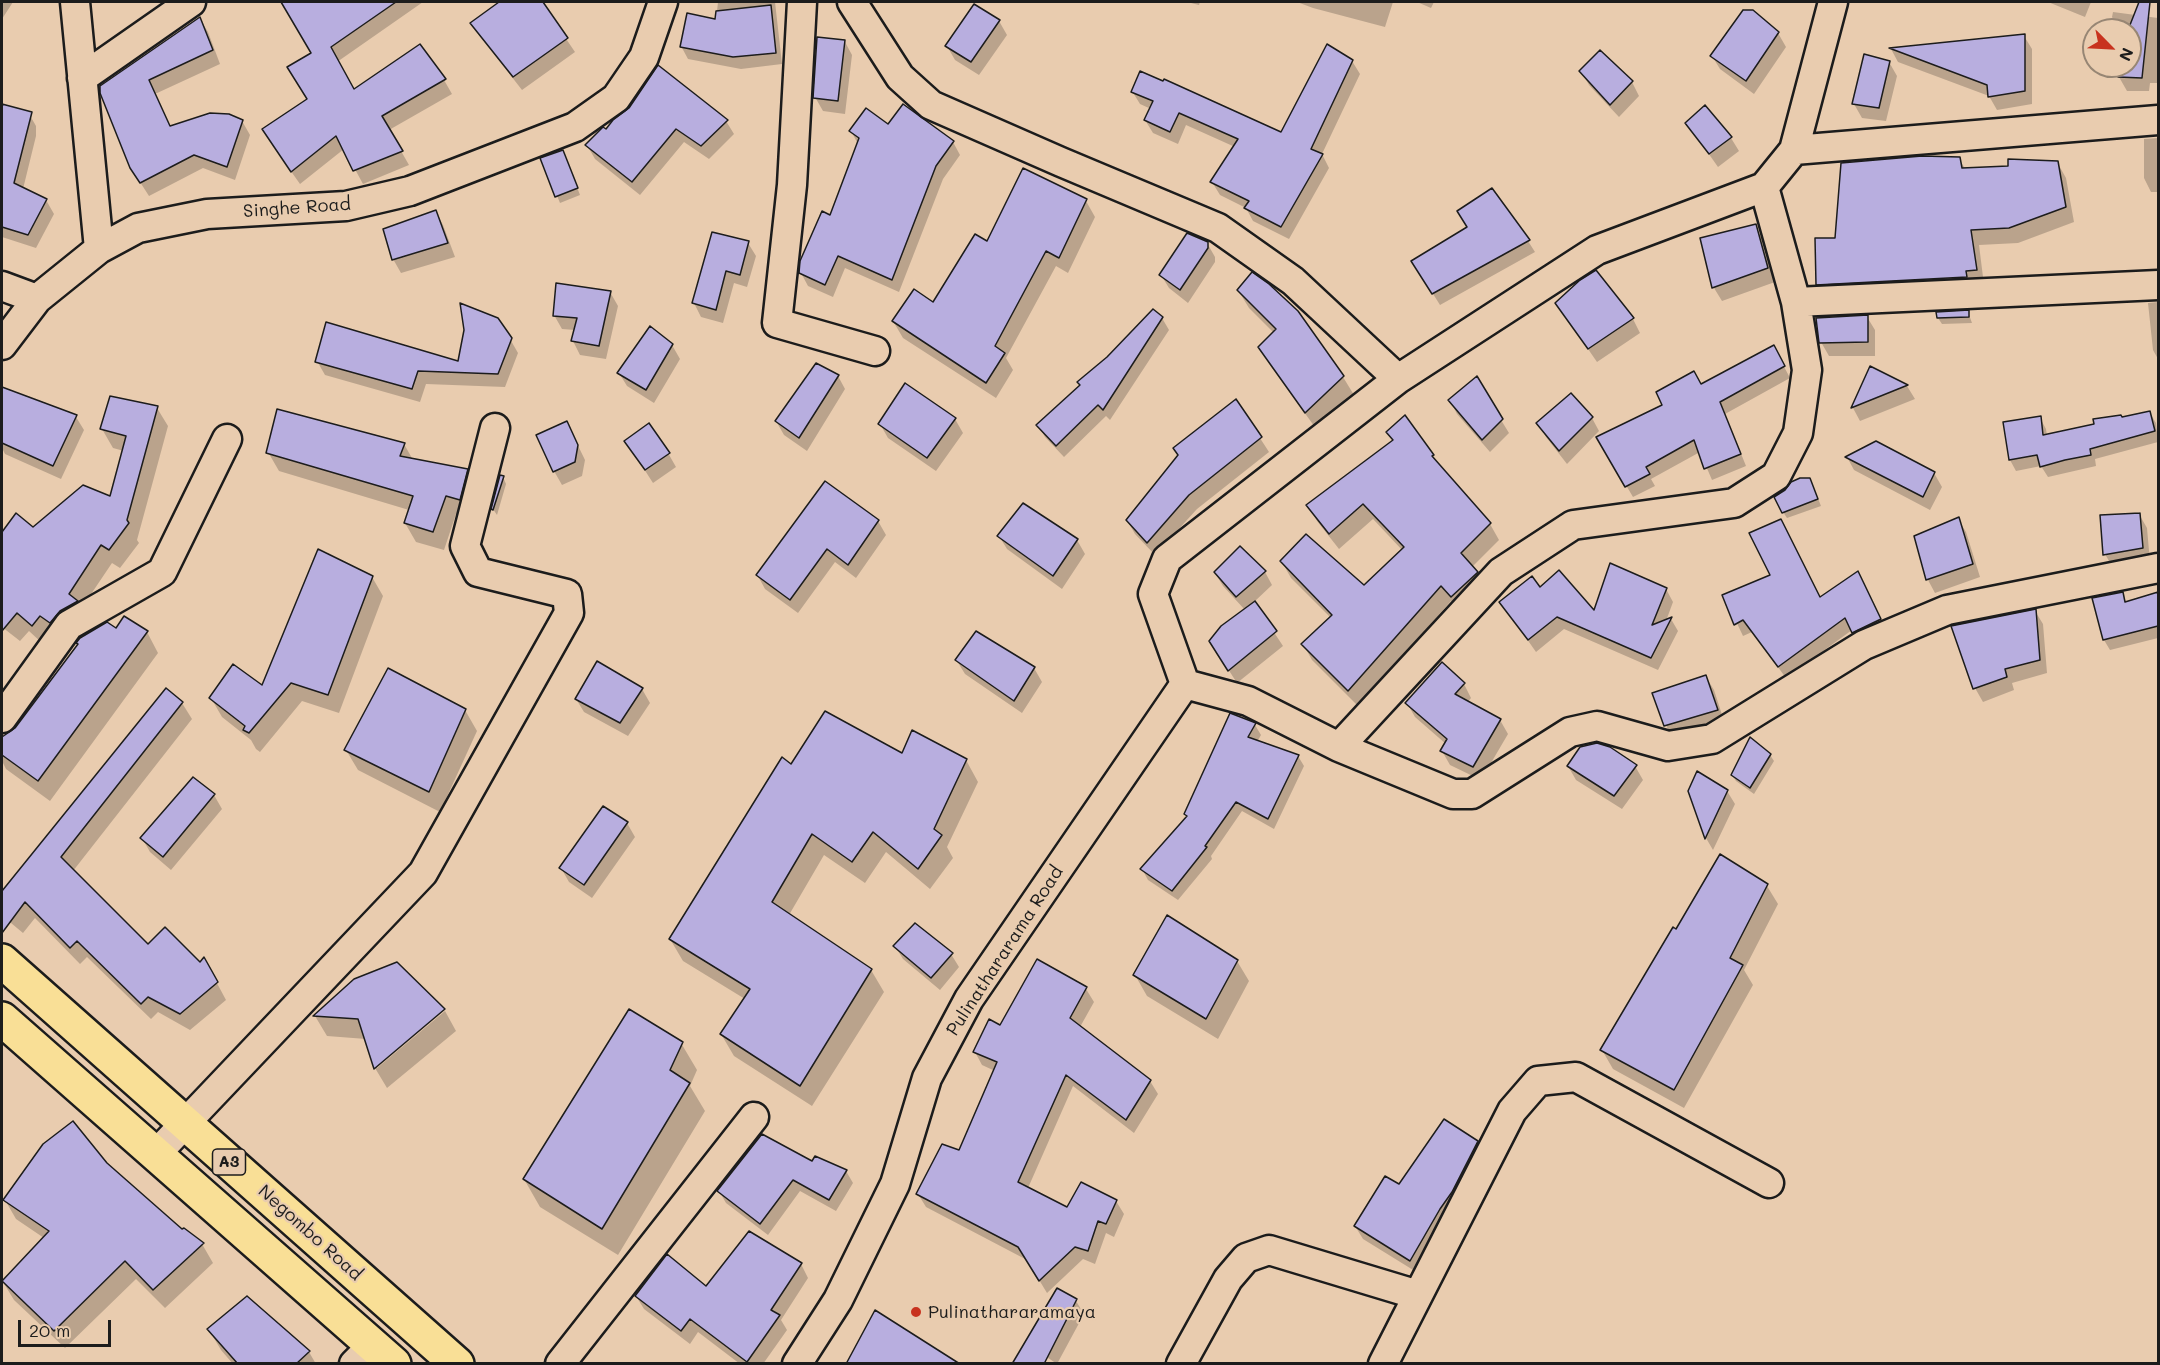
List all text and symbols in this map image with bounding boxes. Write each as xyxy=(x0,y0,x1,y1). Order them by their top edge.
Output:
north arrow xyxy=(2082,18,2142,78)
text: N xyxy=(2115,45,2139,65)
street label: Singhe Road xyxy=(242,193,352,223)
street label: Pulinathararama Road xyxy=(942,862,1068,1040)
road number: A3 xyxy=(212,1149,246,1175)
street label: Negombo Road xyxy=(253,1181,367,1285)
place label: Pulinathararamaya xyxy=(928,1301,1096,1323)
marker: Pulinathararamaya xyxy=(909,1305,923,1319)
scale bar xyxy=(21,1308,114,1346)
text: 20 m xyxy=(29,1318,70,1342)

